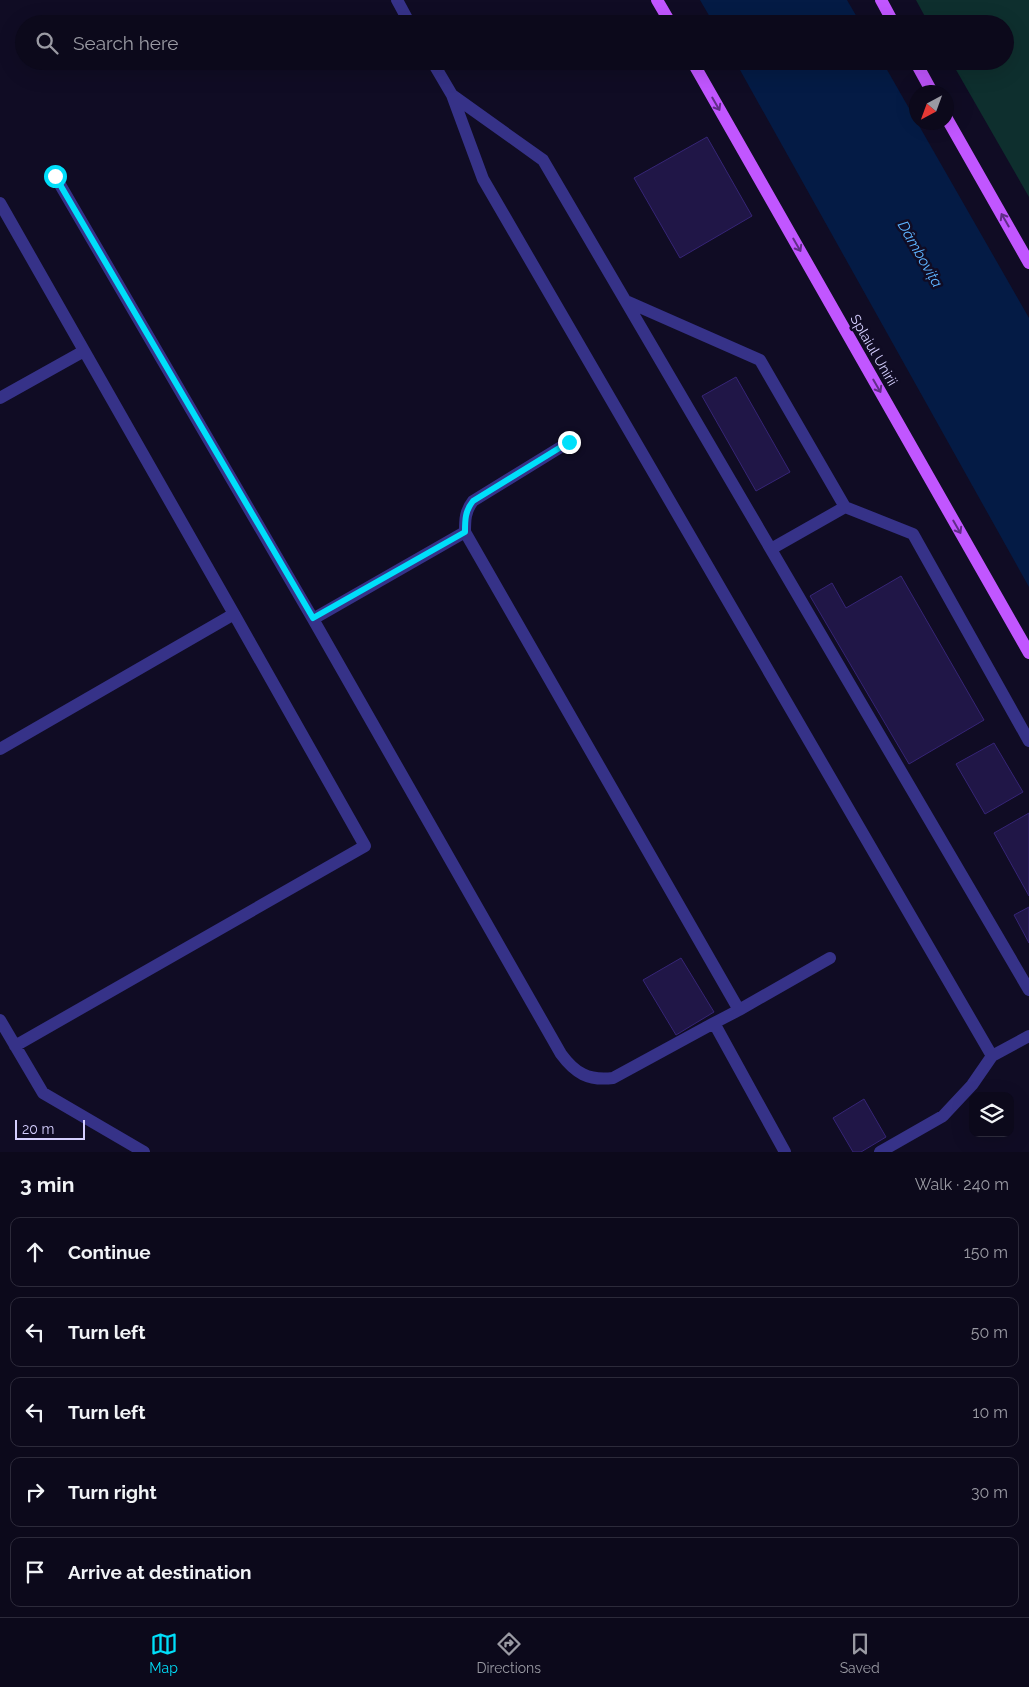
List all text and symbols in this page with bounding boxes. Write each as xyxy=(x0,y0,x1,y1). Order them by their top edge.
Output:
search box xyxy=(15,15,1014,70)
icon: search xyxy=(33,29,61,57)
text: Search here xyxy=(73,32,179,54)
north arrow xyxy=(909,85,954,130)
one-way arrow xyxy=(711,96,721,111)
route start xyxy=(44,165,67,188)
one-way arrow xyxy=(1000,213,1010,228)
water label: Dâmbovița xyxy=(894,217,946,291)
one-way arrow xyxy=(792,237,802,251)
street label: Splaiul Unirii xyxy=(847,312,901,388)
one-way arrow xyxy=(873,378,882,393)
route end xyxy=(558,431,581,454)
one-way arrow xyxy=(953,520,963,534)
map controls xyxy=(969,1092,1014,1137)
button: layers xyxy=(969,1092,1014,1137)
scale bar xyxy=(15,1117,85,1140)
text: 20 m xyxy=(22,1121,54,1137)
text: 3 min xyxy=(20,1172,74,1197)
text: Walk · 240 m xyxy=(915,1175,1009,1194)
icon: ahead xyxy=(21,1238,49,1266)
text: Continue xyxy=(68,1241,151,1263)
text: 150 m xyxy=(964,1243,1008,1262)
icon: left xyxy=(21,1318,49,1346)
text: Turn left xyxy=(68,1321,145,1343)
text: 50 m xyxy=(971,1323,1008,1342)
icon: left xyxy=(21,1398,49,1426)
text: Turn left xyxy=(68,1401,145,1423)
text: 10 m xyxy=(973,1403,1008,1422)
icon: right xyxy=(21,1478,49,1506)
text: Turn right xyxy=(68,1481,157,1503)
text: 30 m xyxy=(971,1483,1008,1502)
icon: arrive xyxy=(21,1558,49,1586)
text: Arrive at destination xyxy=(68,1561,252,1583)
tab: Map xyxy=(149,1630,178,1676)
tab: Directions xyxy=(476,1630,541,1676)
tab: Saved xyxy=(840,1630,880,1676)

